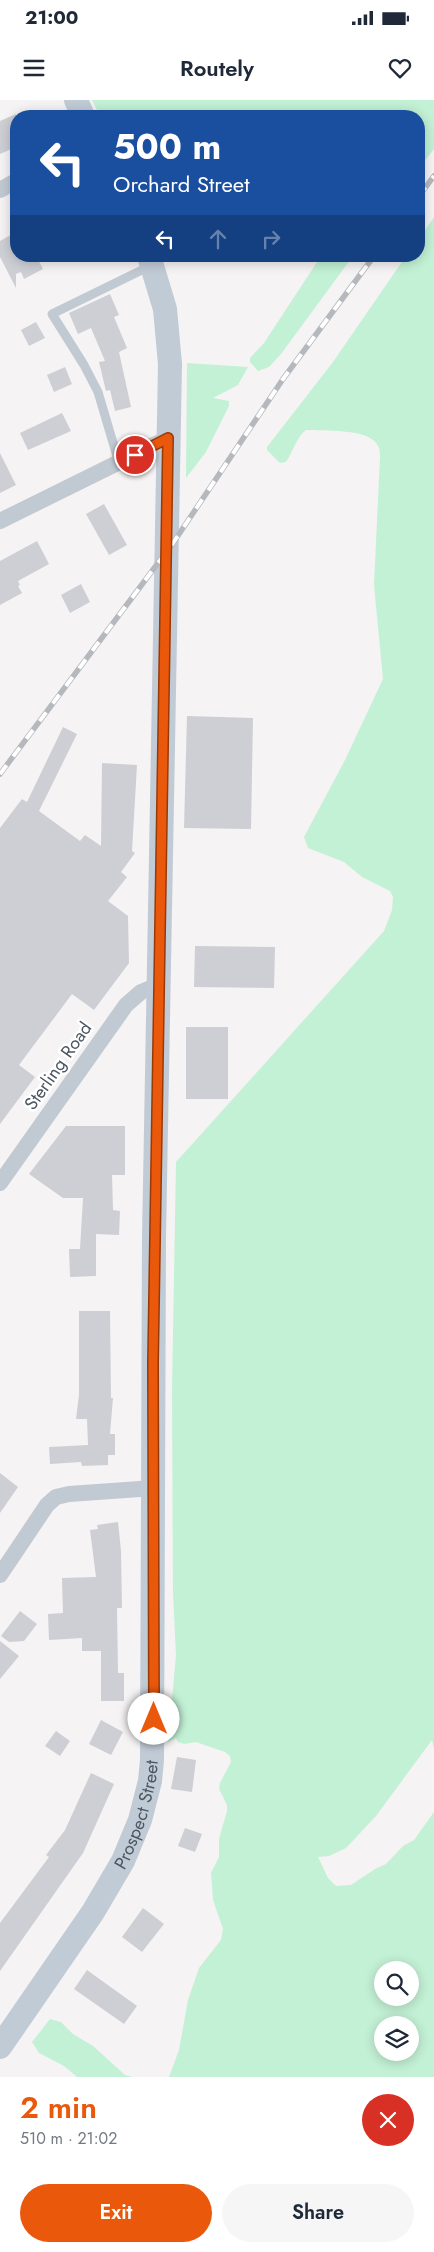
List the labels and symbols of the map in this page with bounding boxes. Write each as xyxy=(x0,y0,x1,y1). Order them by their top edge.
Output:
pin xyxy=(114,434,156,476)
street label: Sterling Road xyxy=(18,1017,98,1115)
position arrow xyxy=(127,1692,179,1744)
street label: Prospect Street xyxy=(108,1758,165,1874)

